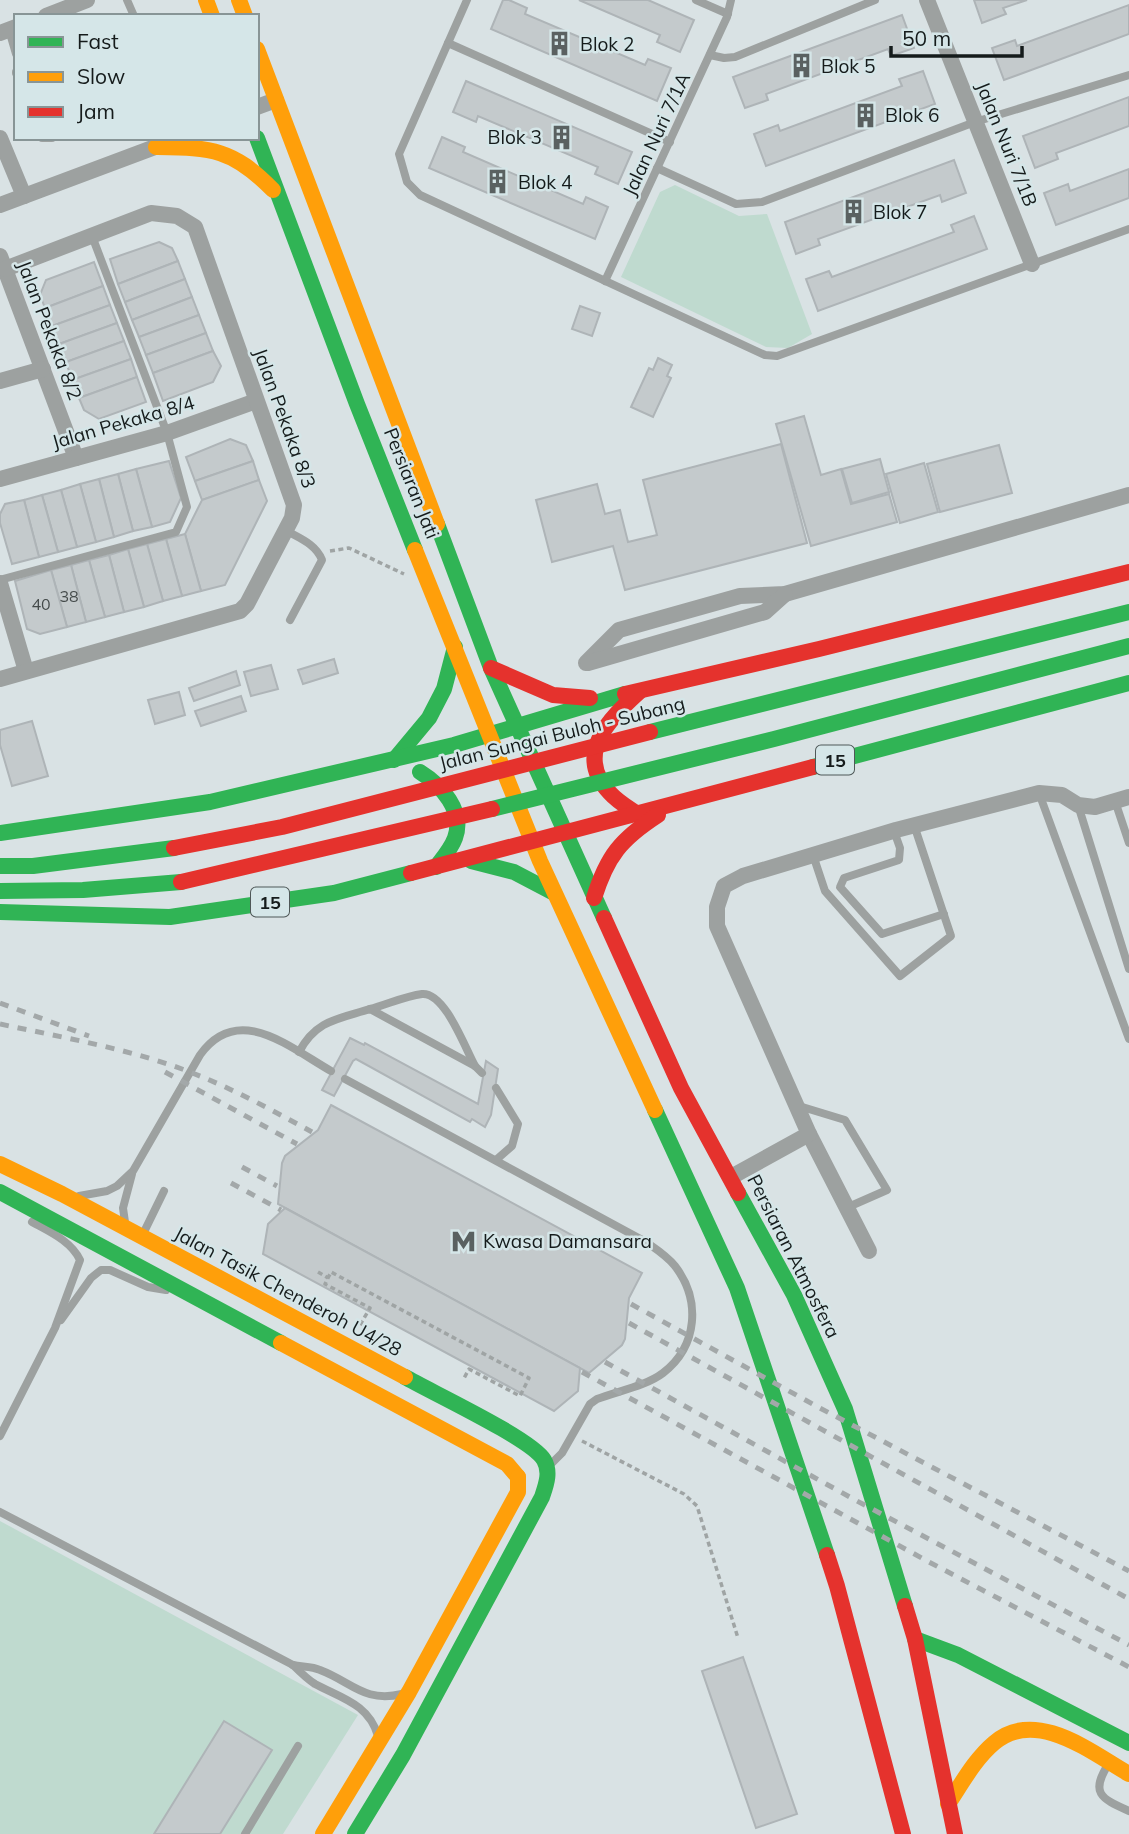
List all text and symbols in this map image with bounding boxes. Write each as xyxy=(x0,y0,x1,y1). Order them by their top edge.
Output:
legend xyxy=(14,14,259,140)
scale bar xyxy=(891,14,1022,58)
text: 50 m xyxy=(902,25,951,51)
text: Fast xyxy=(77,28,119,54)
building icon: Blok 2 xyxy=(546,30,574,58)
place label: Blok 2 xyxy=(580,32,634,56)
building icon: Blok 5 xyxy=(787,52,815,80)
place label: Blok 5 xyxy=(821,54,875,78)
text: Slow xyxy=(77,63,125,89)
street label: Jalan Nuri 7/1A xyxy=(617,68,695,200)
street label: Jalan Nuri 7/1B xyxy=(971,78,1043,210)
text: Jam xyxy=(77,98,115,124)
building icon: Blok 6 xyxy=(851,101,879,129)
place label: Blok 6 xyxy=(885,103,939,127)
building icon: Blok 3 xyxy=(548,123,576,151)
place label: Blok 3 xyxy=(488,125,542,149)
building icon: Blok 4 xyxy=(484,168,512,196)
place label: Blok 4 xyxy=(518,170,572,194)
building icon: Blok 7 xyxy=(839,198,867,226)
place label: Blok 7 xyxy=(873,200,927,224)
street label: Jalan Pekaka 8/2 xyxy=(12,257,88,403)
street label: Jalan Pekaka 8/3 xyxy=(249,345,321,491)
street label: Jalan Pekaka 8/4 xyxy=(49,390,197,454)
street label: Persiaran Jati xyxy=(379,424,445,542)
house number: 38 xyxy=(59,586,79,606)
house number: 40 xyxy=(31,594,51,614)
street label: Jalan Sungai Buloh - Subang xyxy=(437,691,687,775)
road number: 15 xyxy=(816,746,854,774)
road number: 15 xyxy=(251,888,289,917)
street label: Persiaran Atmosfera xyxy=(742,1170,846,1342)
street label: Jalan Tasik Chenderoh U4/28 xyxy=(170,1221,406,1361)
metro station icon: Kwasa Damansara xyxy=(449,1227,477,1255)
place label: Kwasa Damansara xyxy=(483,1229,652,1253)

